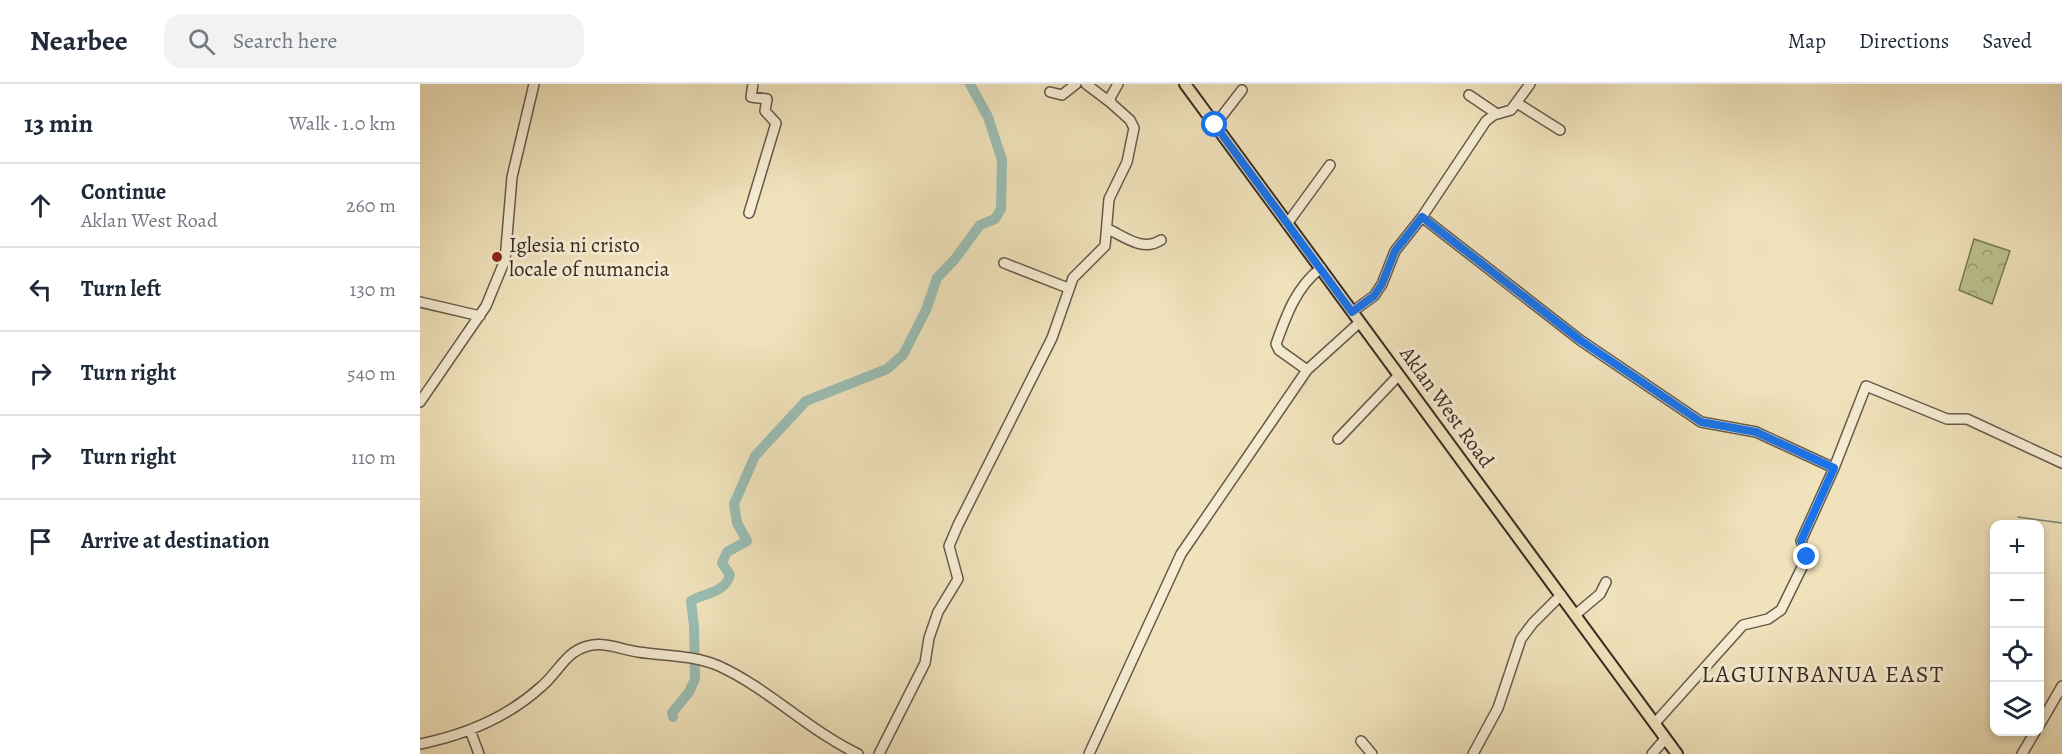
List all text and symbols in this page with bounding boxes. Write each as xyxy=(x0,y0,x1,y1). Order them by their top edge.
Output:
search box xyxy=(164,14,584,68)
text: Nearbee xyxy=(30,22,128,60)
icon: search xyxy=(185,25,218,58)
text: Search here xyxy=(233,26,337,56)
text: Map xyxy=(1788,27,1826,55)
text: Directions xyxy=(1859,27,1949,55)
text: Saved xyxy=(1982,27,2032,55)
text: 13 min xyxy=(24,106,93,141)
text: Walk · 1.0 km xyxy=(289,110,396,137)
route start xyxy=(1201,111,1227,137)
text: Continue xyxy=(81,177,166,207)
icon: ahead xyxy=(24,189,57,222)
text: 260 m xyxy=(346,192,396,219)
text: Aklan West Road xyxy=(81,207,218,234)
place label: Iglesia ni cristo locale of numancia xyxy=(509,231,670,283)
marker: Iglesia ni cristo locale of numancia xyxy=(490,250,504,264)
icon: left xyxy=(24,273,57,306)
text: Turn left xyxy=(81,274,161,304)
text: 130 m xyxy=(350,276,396,303)
street label: Aklan West Road xyxy=(1393,340,1501,474)
icon: right xyxy=(24,357,57,390)
text: Turn right xyxy=(81,358,177,388)
text: 540 m xyxy=(347,360,396,387)
icon: right xyxy=(24,441,57,474)
text: Turn right xyxy=(81,442,177,472)
text: 110 m xyxy=(351,444,396,471)
map controls xyxy=(1990,520,2044,736)
button: + xyxy=(1990,520,2044,574)
icon: arrive xyxy=(24,525,57,558)
text: Arrive at destination xyxy=(81,526,270,556)
route end xyxy=(1793,543,1819,569)
button: − xyxy=(1990,574,2044,628)
button: locate xyxy=(1990,628,2044,682)
district label: LAGUINBANUA EAST xyxy=(1701,658,1945,690)
button: layers xyxy=(1990,682,2044,736)

